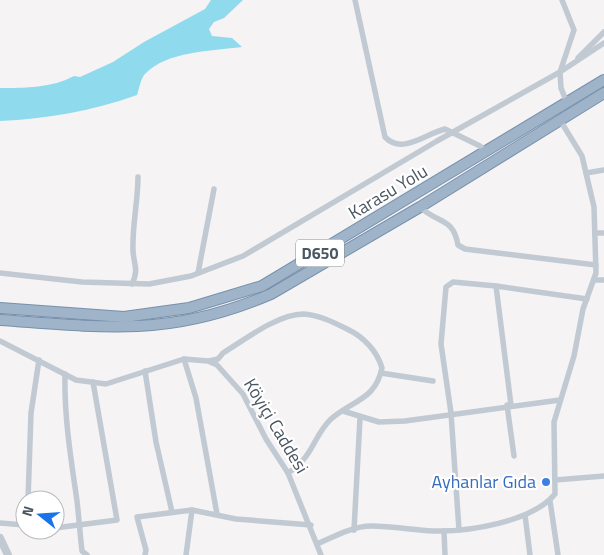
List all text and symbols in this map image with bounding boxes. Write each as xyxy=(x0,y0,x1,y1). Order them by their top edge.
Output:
street label: Karasu Yolu xyxy=(343,157,432,226)
road number: D650 xyxy=(296,240,344,266)
street label: Köyiçi Caddesi xyxy=(237,373,316,479)
place label: Ayhanlar Gıda xyxy=(432,468,536,495)
marker: Ayhanlar Gıda xyxy=(540,476,552,488)
north arrow xyxy=(15,490,65,540)
text: N xyxy=(16,503,39,519)

